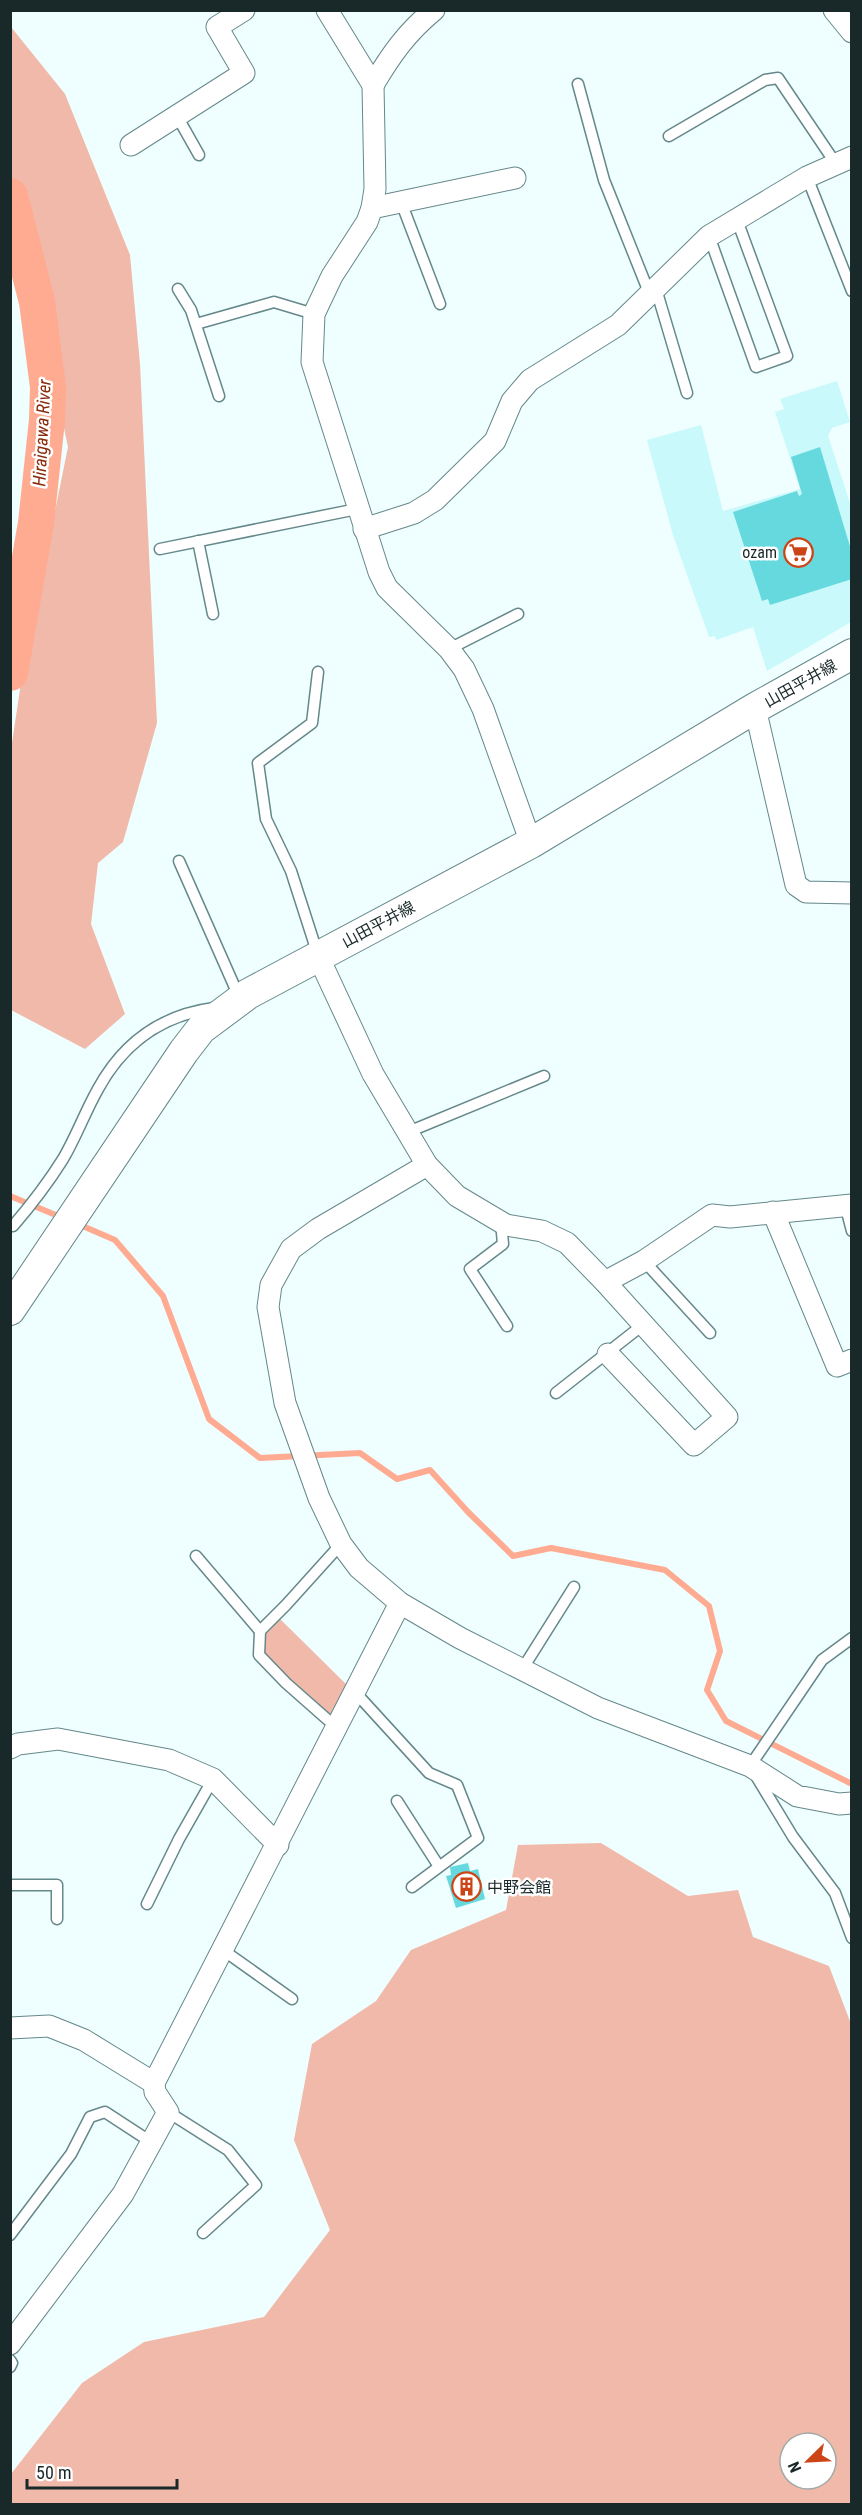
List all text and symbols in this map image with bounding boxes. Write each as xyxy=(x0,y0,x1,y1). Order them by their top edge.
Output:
water label: Hiraigawa River xyxy=(28,378,55,487)
supermarket icon: ozam xyxy=(782,536,814,568)
place label: ozam xyxy=(742,543,777,562)
street label: 山田平井線 xyxy=(761,656,840,711)
street label: 山田平井線 xyxy=(338,897,418,952)
building icon: 中野会館 xyxy=(450,1871,482,1903)
place label: 中野会館 xyxy=(487,1878,551,1897)
north arrow xyxy=(778,2431,838,2491)
scale bar xyxy=(27,2452,177,2490)
text: N xyxy=(784,2459,805,2475)
text: 50 m xyxy=(36,2462,71,2483)

